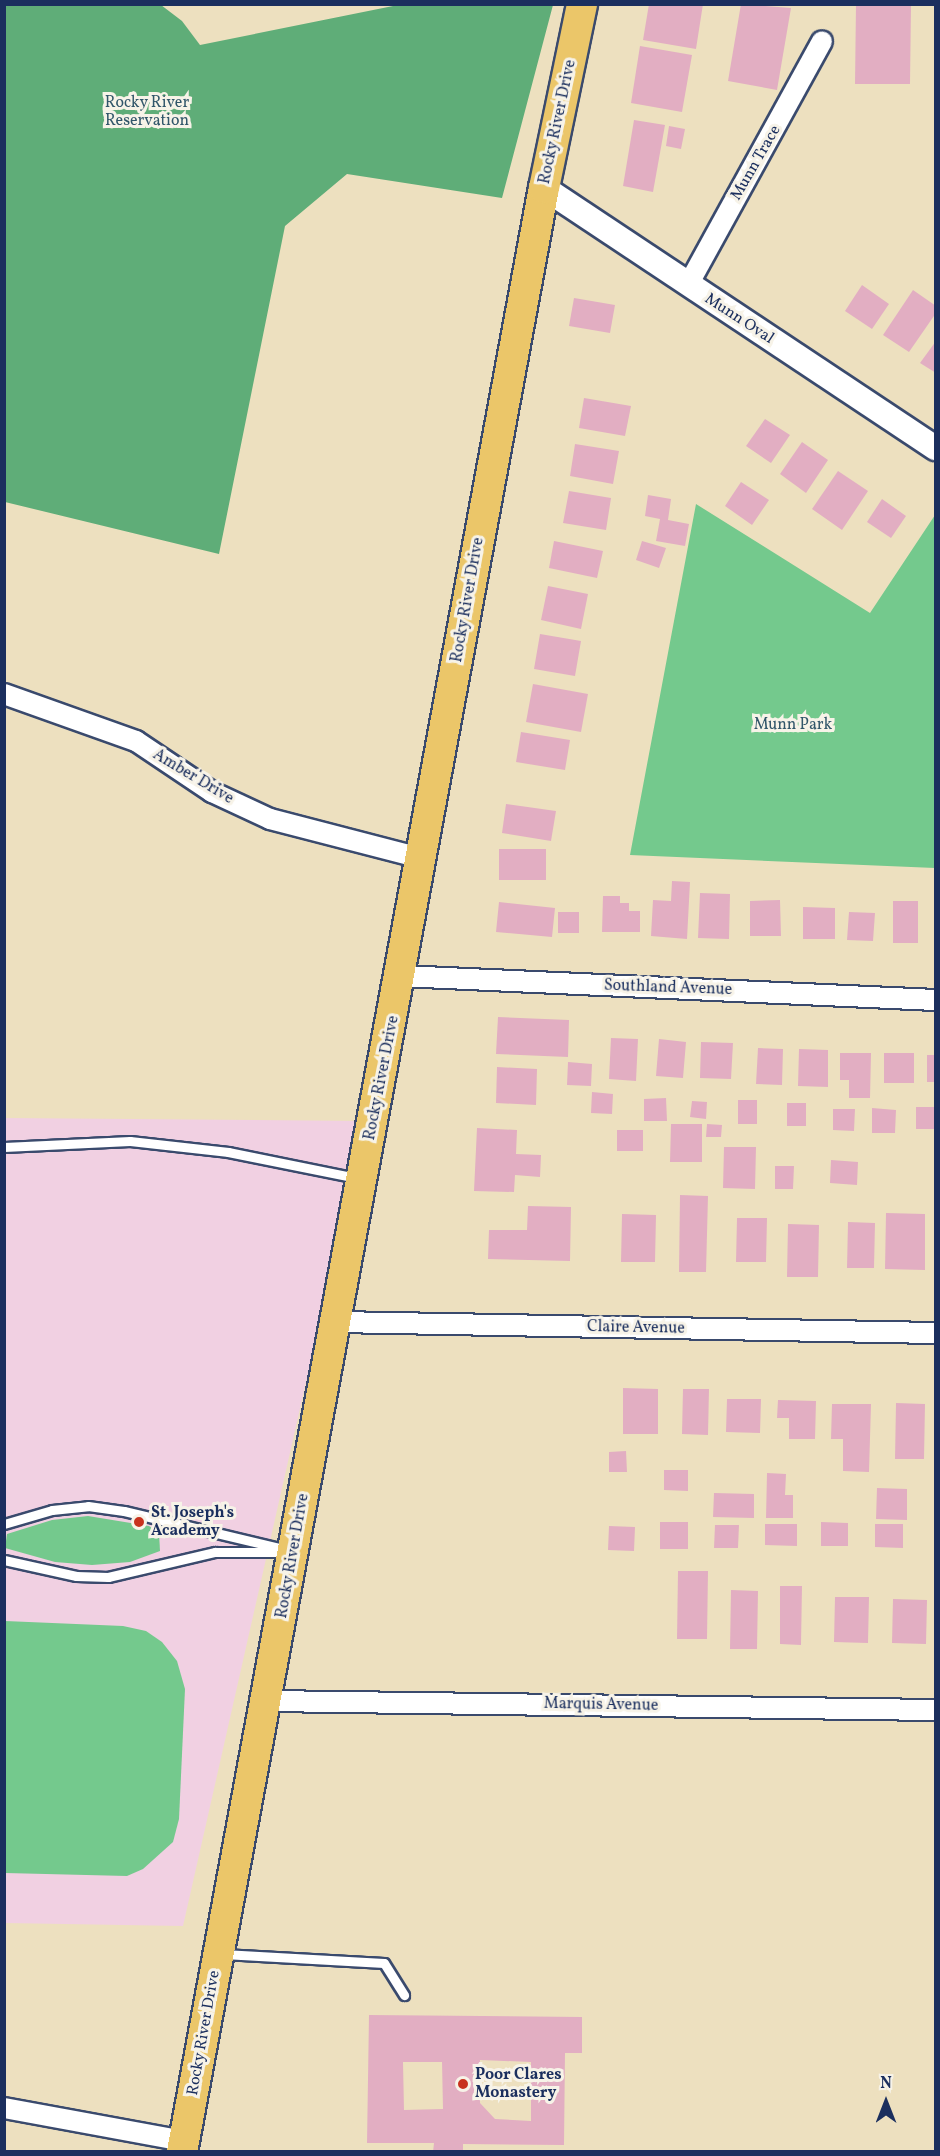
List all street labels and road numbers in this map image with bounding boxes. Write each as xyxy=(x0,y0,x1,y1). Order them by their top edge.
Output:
street label: Rocky River Drive xyxy=(535,58,581,186)
street label: Munn Trace xyxy=(727,122,785,204)
street label: Munn Oval xyxy=(701,289,777,349)
street label: Rocky River Drive xyxy=(448,536,488,664)
street label: Amber Drive xyxy=(149,745,237,809)
street label: Southland Avenue xyxy=(604,976,732,1000)
street label: Rocky River Drive xyxy=(360,1014,404,1142)
street label: Claire Avenue xyxy=(587,1318,685,1338)
street label: Rocky River Drive xyxy=(273,1492,313,1620)
street label: Marquis Avenue xyxy=(544,1694,658,1716)
street label: Rocky River Drive xyxy=(184,1969,224,2097)

